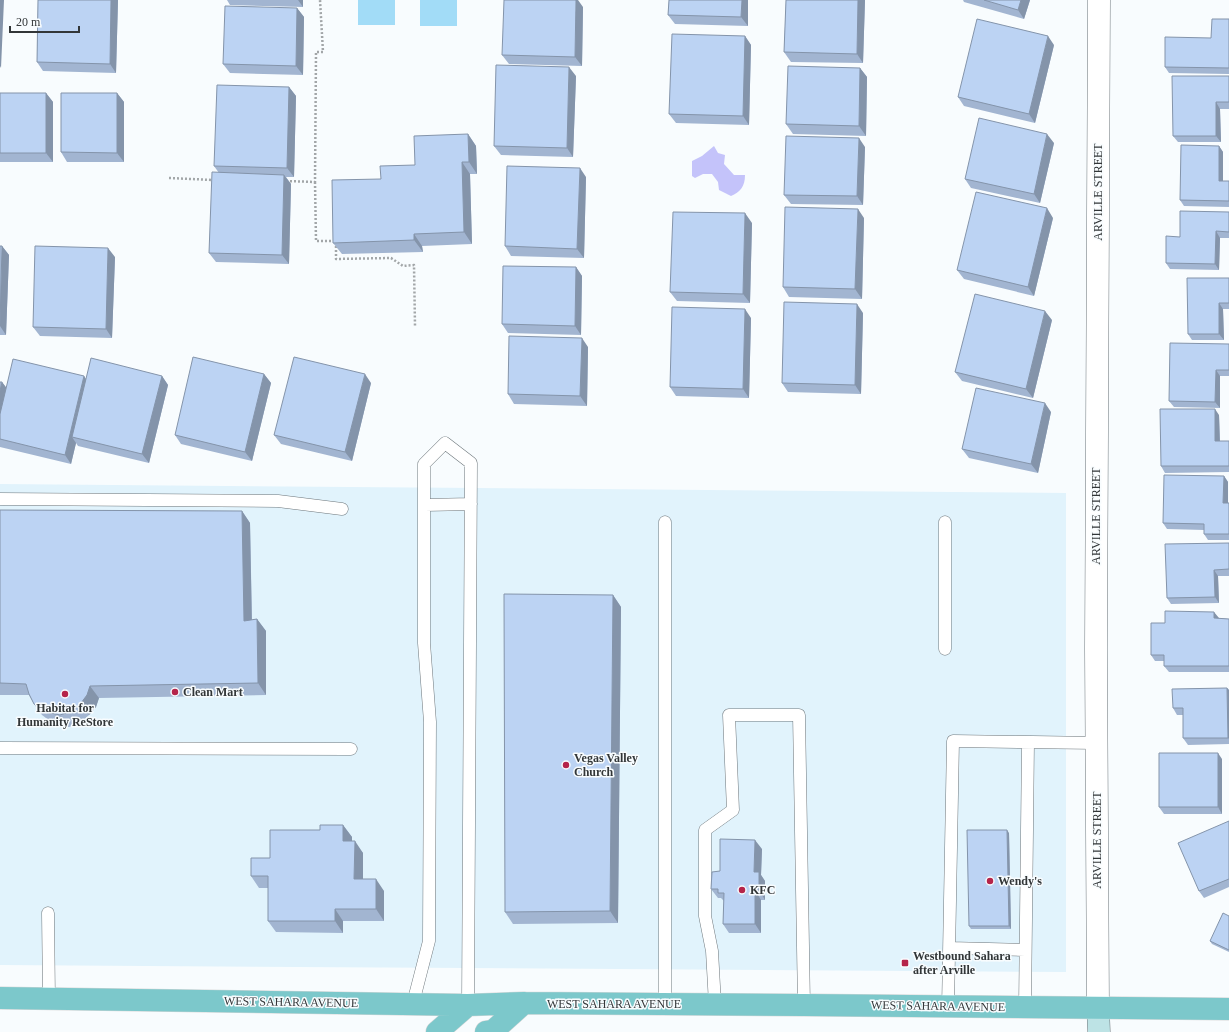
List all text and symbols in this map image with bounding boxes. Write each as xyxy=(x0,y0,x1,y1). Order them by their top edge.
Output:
scale bar xyxy=(10,8,79,34)
text: 20 m xyxy=(16,15,41,29)
street label: ARVILLE STREET xyxy=(1091,143,1105,241)
street label: ARVILLE STREET xyxy=(1089,467,1103,565)
place label: Clean Mart xyxy=(183,685,243,699)
marker: Clean Mart xyxy=(170,687,180,697)
marker: Habitat for Humanity ReStore xyxy=(60,689,70,699)
place label: Habitat for Humanity ReStore xyxy=(17,701,114,729)
place label: Vegas Valley Church xyxy=(574,751,638,779)
marker: Vegas Valley Church xyxy=(561,760,571,770)
street label: ARVILLE STREET xyxy=(1090,791,1104,889)
place label: Wendy's xyxy=(998,874,1042,888)
marker: Wendy's xyxy=(985,876,995,886)
place label: KFC xyxy=(750,883,775,897)
marker: KFC xyxy=(737,885,747,895)
place label: Westbound Sahara after Arville xyxy=(913,949,1011,977)
marker: Westbound Sahara after Arville xyxy=(900,958,910,968)
street label: WEST SAHARA AVENUE xyxy=(224,994,358,1010)
street label: WEST SAHARA AVENUE xyxy=(547,997,681,1011)
street label: WEST SAHARA AVENUE xyxy=(871,998,1005,1014)

